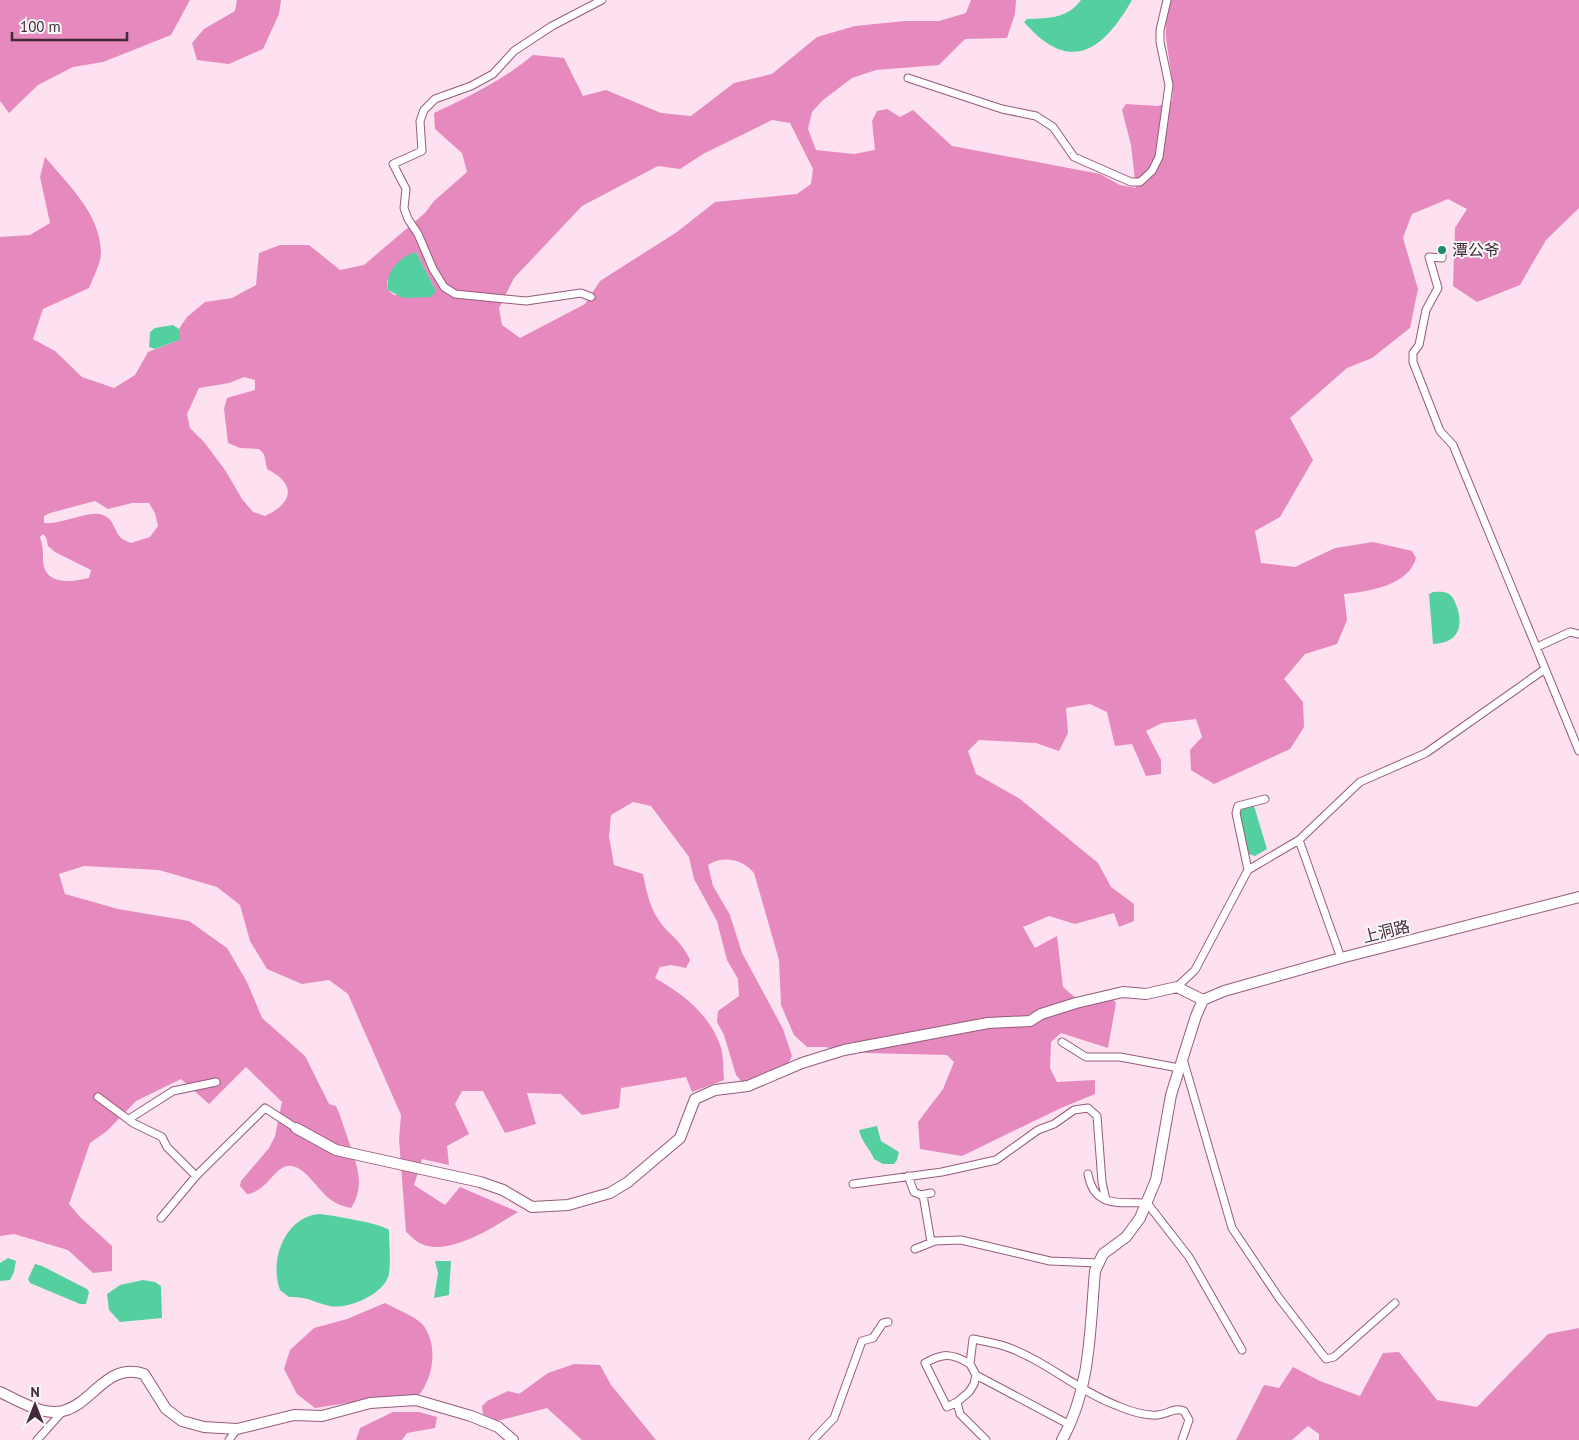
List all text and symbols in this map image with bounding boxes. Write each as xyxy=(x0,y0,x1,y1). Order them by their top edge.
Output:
scale bar xyxy=(12,10,128,42)
text: 100 m xyxy=(20,17,61,36)
place label: 潭公爷 xyxy=(1452,240,1500,260)
marker: 潭公爷 xyxy=(1436,244,1448,256)
street label: 上洞路 xyxy=(1360,915,1412,947)
north arrow xyxy=(10,1380,60,1430)
text: N xyxy=(30,1383,40,1401)

